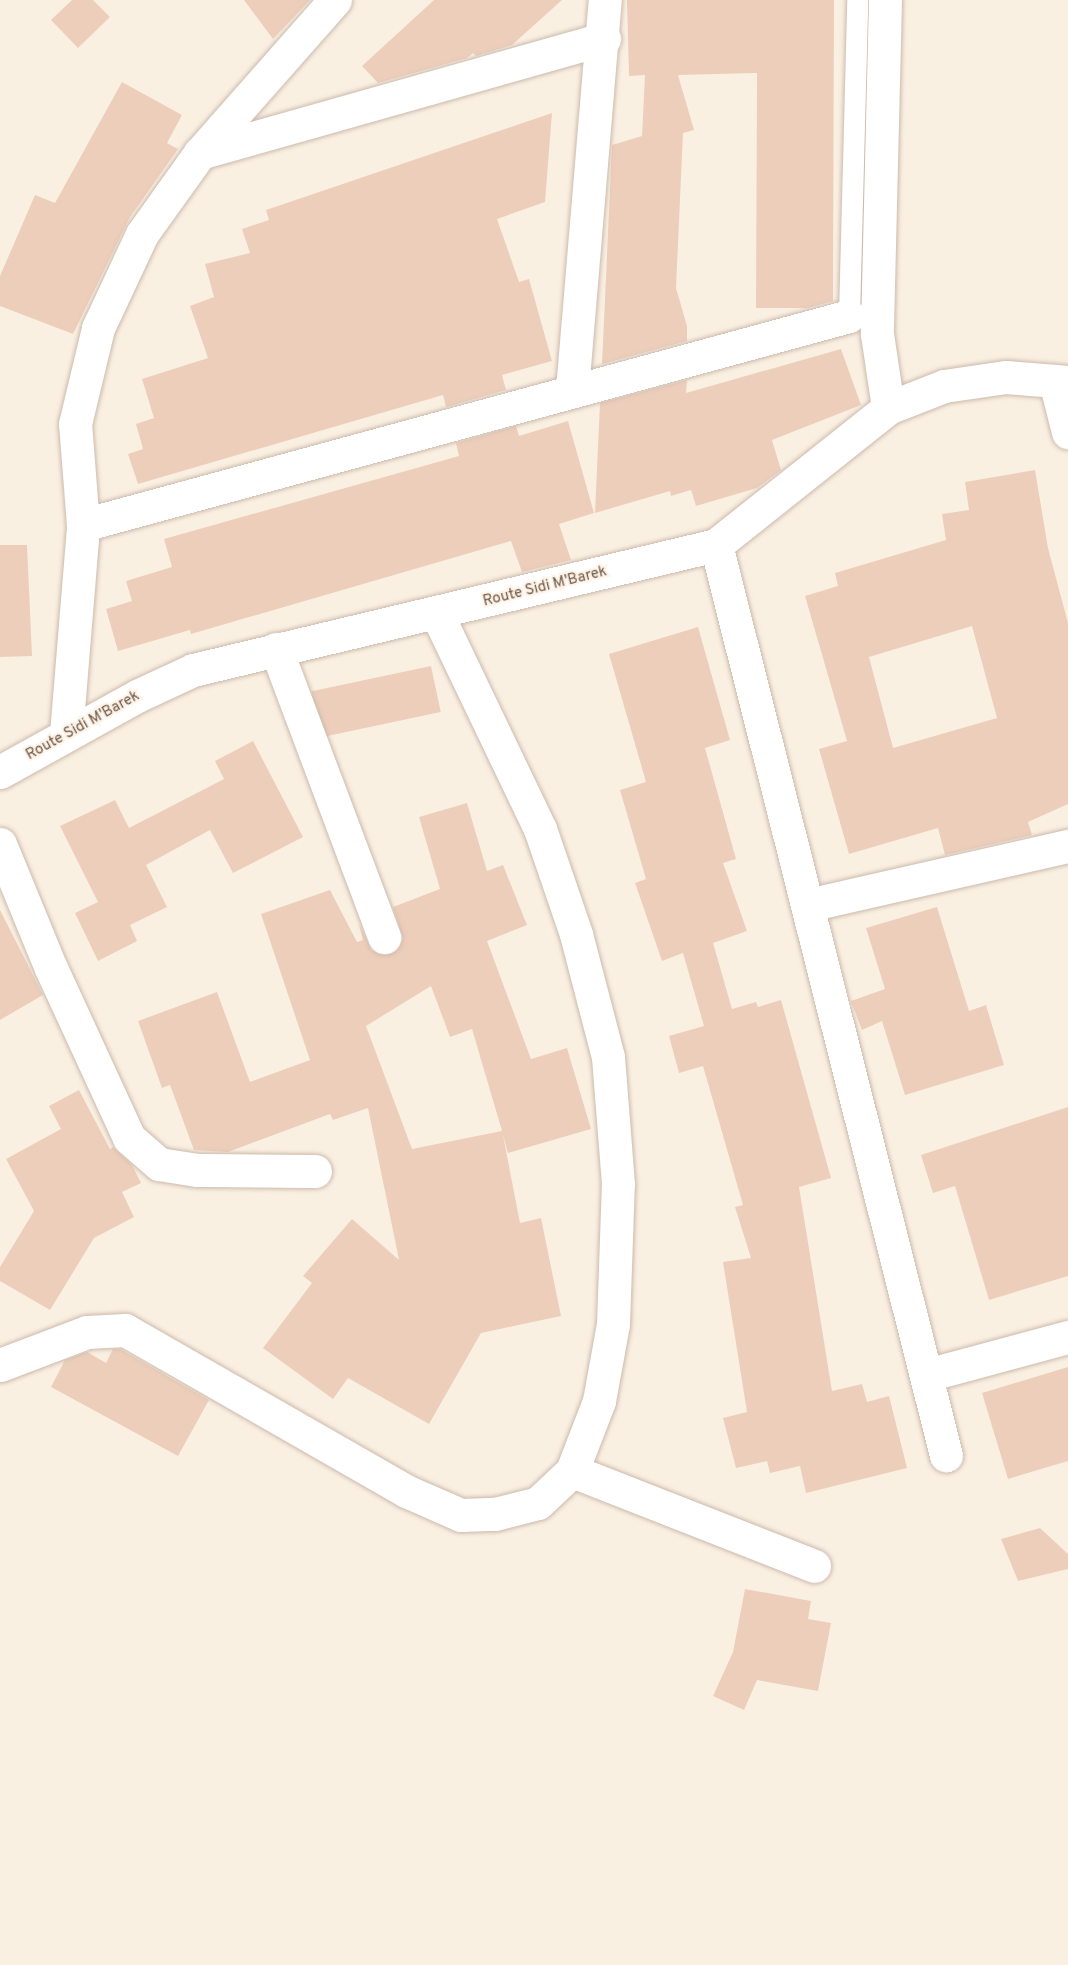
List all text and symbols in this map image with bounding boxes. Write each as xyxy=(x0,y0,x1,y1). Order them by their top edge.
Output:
street label: Route Sidi M'Barek xyxy=(481,563,609,611)
street label: Route Sidi M'Barek xyxy=(23,687,143,765)

